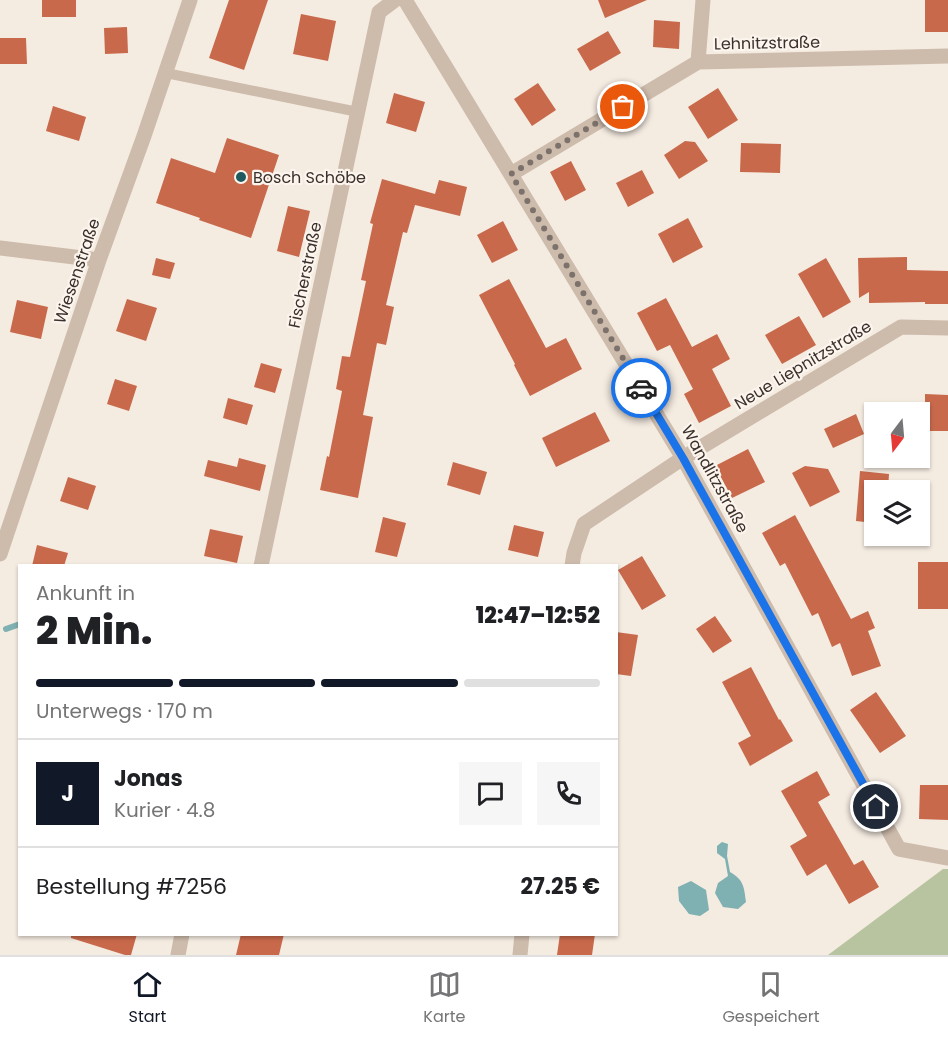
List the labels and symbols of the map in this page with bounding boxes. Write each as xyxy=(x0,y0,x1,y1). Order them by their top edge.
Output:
street label: Lehnitzstraße xyxy=(714,31,820,55)
pin xyxy=(597,81,648,132)
place label: Bosch Schöbe xyxy=(253,166,366,189)
marker: Bosch Schöbe xyxy=(234,170,248,184)
street label: Wiesenstraße xyxy=(48,215,106,327)
street label: Fischerstraße xyxy=(283,220,327,330)
street label: Neue Liepnitzstraße xyxy=(730,315,876,415)
courier xyxy=(611,358,671,418)
north arrow xyxy=(864,402,930,468)
street label: Wandlitzstraße xyxy=(676,421,754,537)
pin xyxy=(850,781,901,832)

